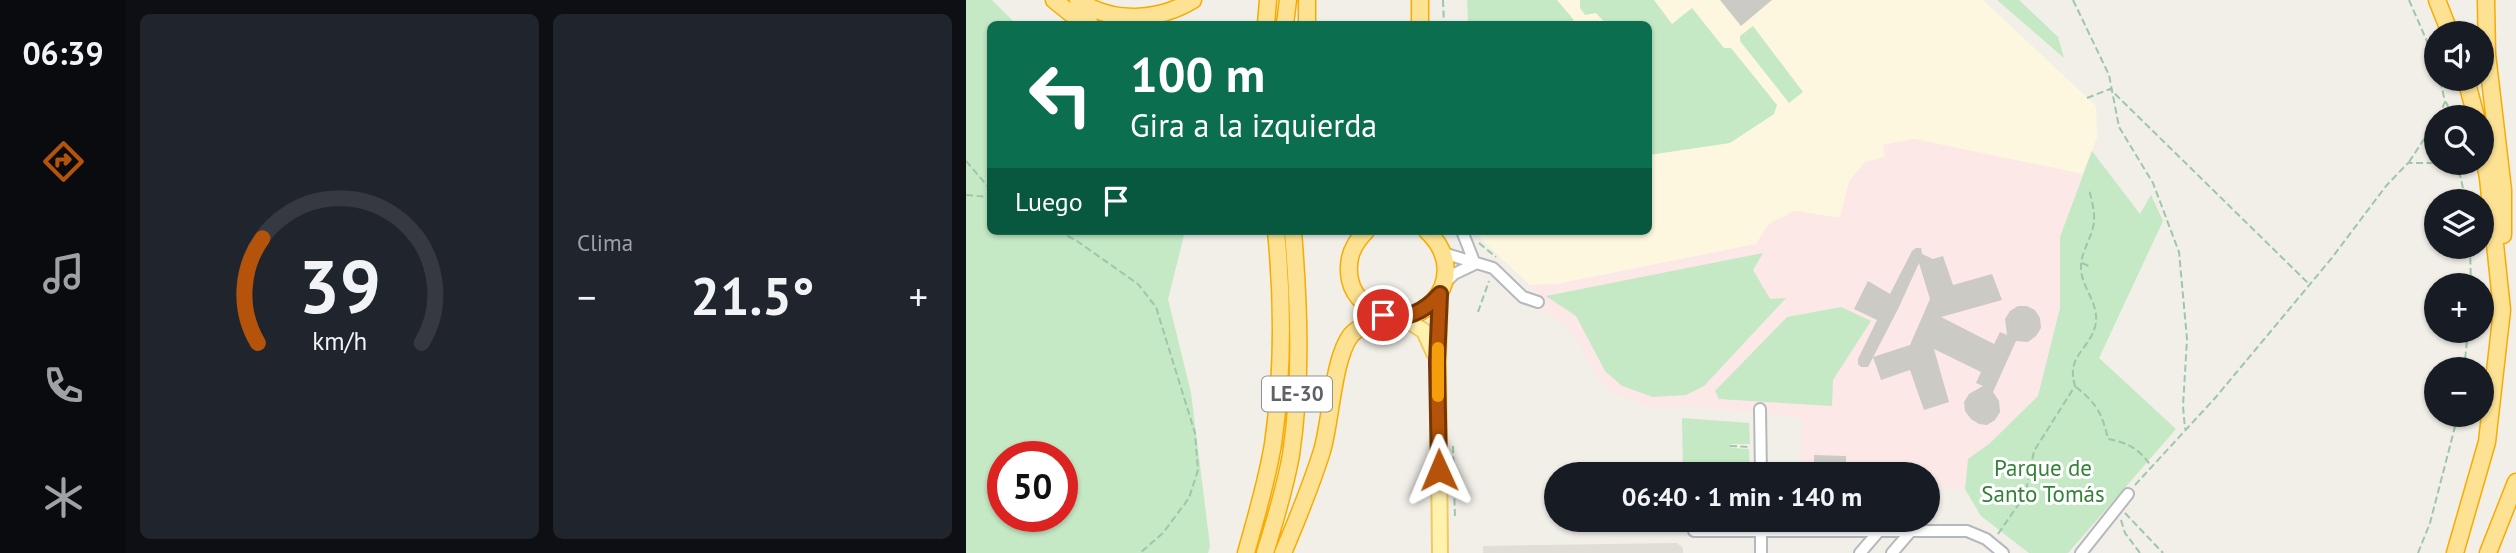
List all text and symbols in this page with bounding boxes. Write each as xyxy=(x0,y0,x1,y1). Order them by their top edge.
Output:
map controls xyxy=(2424,21,2494,427)
button: sound xyxy=(2424,21,2494,91)
text: 06:39 xyxy=(22,32,104,74)
text: 100 m xyxy=(1130,42,1265,106)
icon: left xyxy=(1015,49,1106,140)
text: Gira a la izquierda xyxy=(1130,104,1377,146)
button: search xyxy=(2424,105,2494,175)
icon: directions xyxy=(39,137,88,186)
icon: arrive xyxy=(1097,182,1135,220)
text: Luego xyxy=(1015,185,1083,218)
button: layers xyxy=(2424,189,2494,259)
text: Clima xyxy=(577,228,633,257)
text: 39 xyxy=(298,239,381,333)
icon: music xyxy=(39,249,88,298)
text: 21.5° xyxy=(691,262,814,329)
text: − xyxy=(577,272,596,321)
text: + xyxy=(909,272,928,321)
button: + xyxy=(2424,273,2494,343)
pin xyxy=(1353,285,1413,345)
icon: arrive xyxy=(1364,296,1402,334)
text: km/h xyxy=(312,324,367,356)
button: − xyxy=(2424,357,2494,427)
icon: phone xyxy=(39,361,88,410)
road number: LE-30 xyxy=(1262,376,1332,412)
position arrow xyxy=(1402,433,1476,507)
speed limit sign: 50 xyxy=(987,441,1078,532)
park label: Parque de Santo Tomás xyxy=(1981,453,2105,508)
icon: climate xyxy=(39,473,88,522)
text: 06:40 · 1 min · 140 m xyxy=(1622,480,1862,513)

